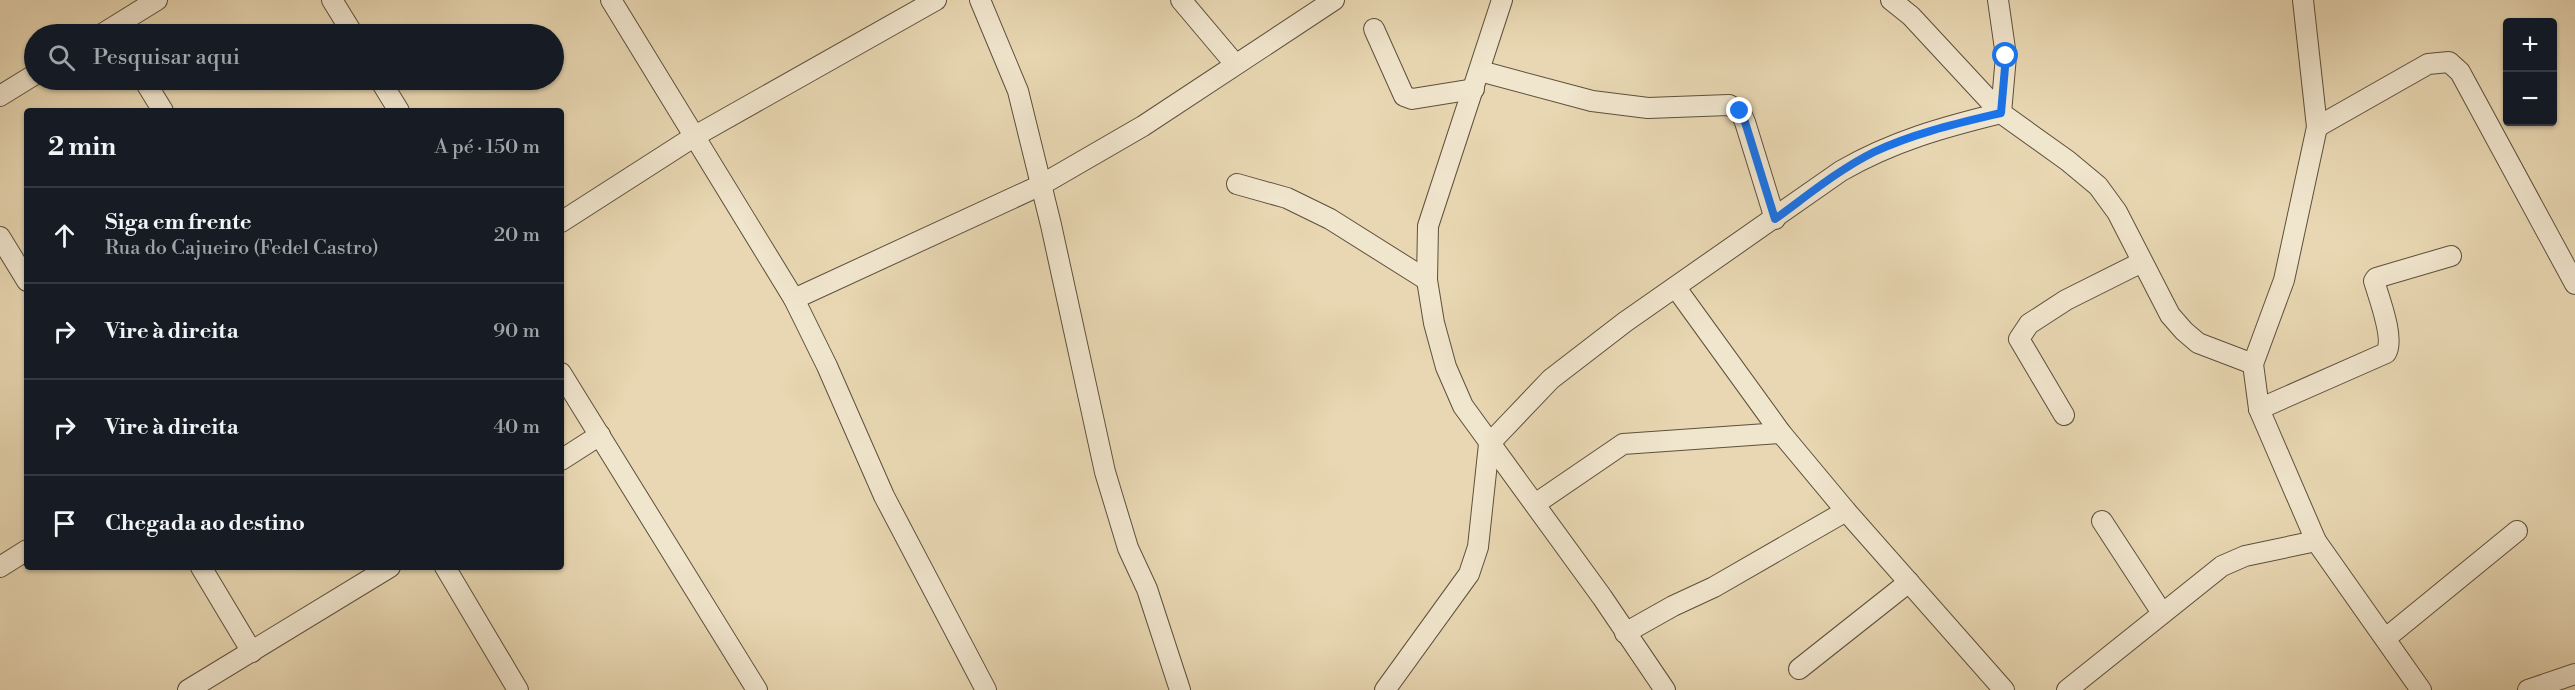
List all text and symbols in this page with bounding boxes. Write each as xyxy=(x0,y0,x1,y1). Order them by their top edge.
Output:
map controls xyxy=(2503,18,2557,126)
button: + xyxy=(2503,18,2557,72)
search box xyxy=(24,24,564,90)
icon: search xyxy=(45,41,78,74)
route start xyxy=(1992,42,2018,68)
text: Pesquisar aqui xyxy=(93,44,240,71)
button: − xyxy=(2503,72,2557,126)
route end xyxy=(1726,97,1752,123)
text: 2 min xyxy=(48,131,116,163)
text: A pé · 150 m xyxy=(434,135,540,160)
text: Siga em frente xyxy=(105,209,252,236)
icon: ahead xyxy=(48,219,81,252)
text: 20 m xyxy=(494,223,540,248)
text: Rua do Cajueiro (Fedel Castro) xyxy=(105,236,379,261)
icon: right xyxy=(48,315,81,348)
text: Vire à direita xyxy=(105,318,239,345)
text: 90 m xyxy=(493,319,540,344)
icon: right xyxy=(48,411,81,444)
text: Vire à direita xyxy=(105,414,239,441)
text: 40 m xyxy=(493,415,540,440)
icon: arrive xyxy=(48,507,81,540)
text: Chegada ao destino xyxy=(105,510,305,537)

